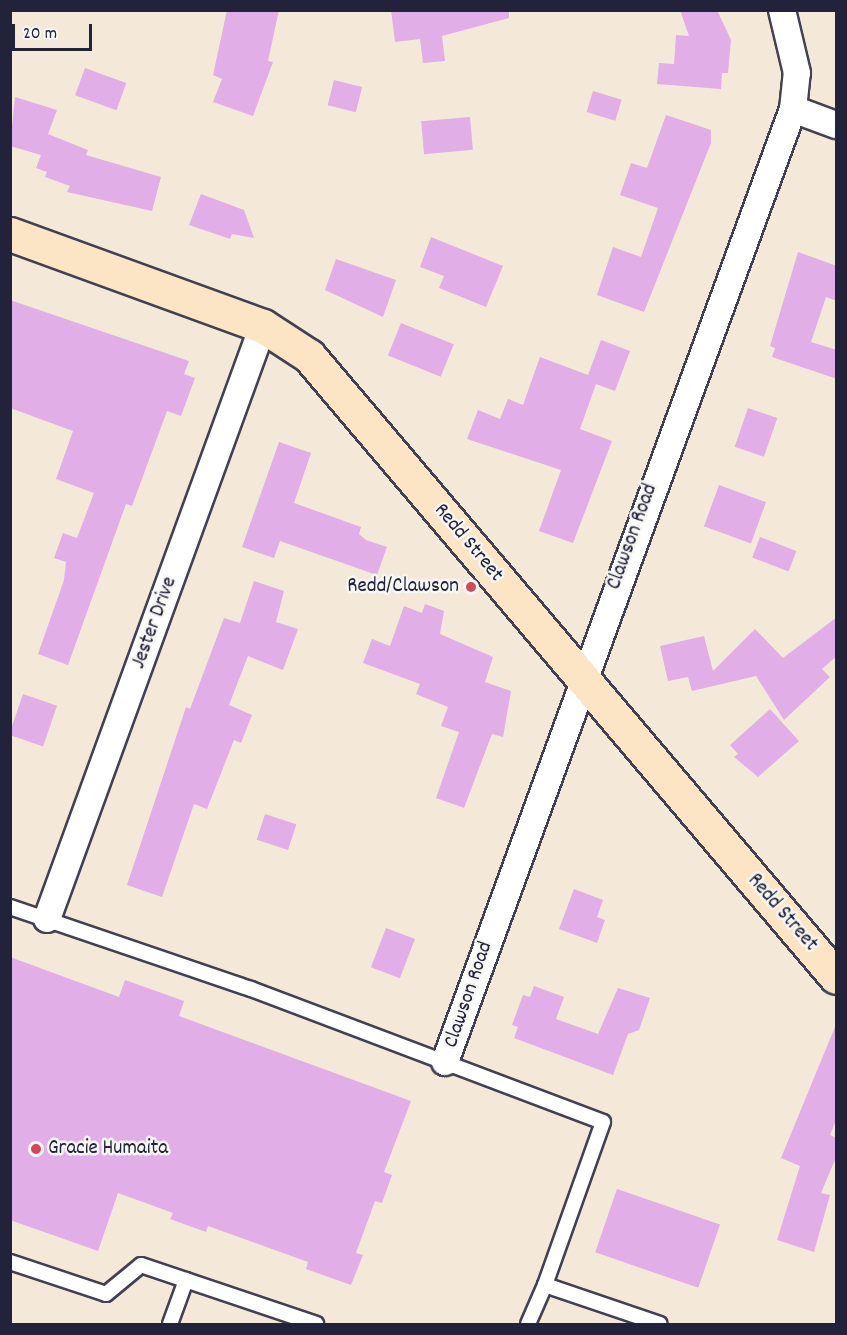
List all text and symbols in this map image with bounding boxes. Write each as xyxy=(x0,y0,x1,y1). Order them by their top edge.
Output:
scale bar xyxy=(15,12,94,50)
text: 20 m xyxy=(23,22,57,47)
street label: Clawson Road xyxy=(602,481,664,593)
street label: Redd Street xyxy=(428,499,508,587)
street label: Jester Drive xyxy=(127,574,183,672)
place label: Redd/Clawson xyxy=(347,574,459,600)
marker: Redd/Clawson xyxy=(464,580,478,594)
street label: Redd Street xyxy=(741,869,823,957)
street label: Clawson Road xyxy=(439,939,499,1051)
place label: Gracie Humaita xyxy=(48,1136,168,1162)
marker: Gracie Humaita xyxy=(29,1142,43,1156)

